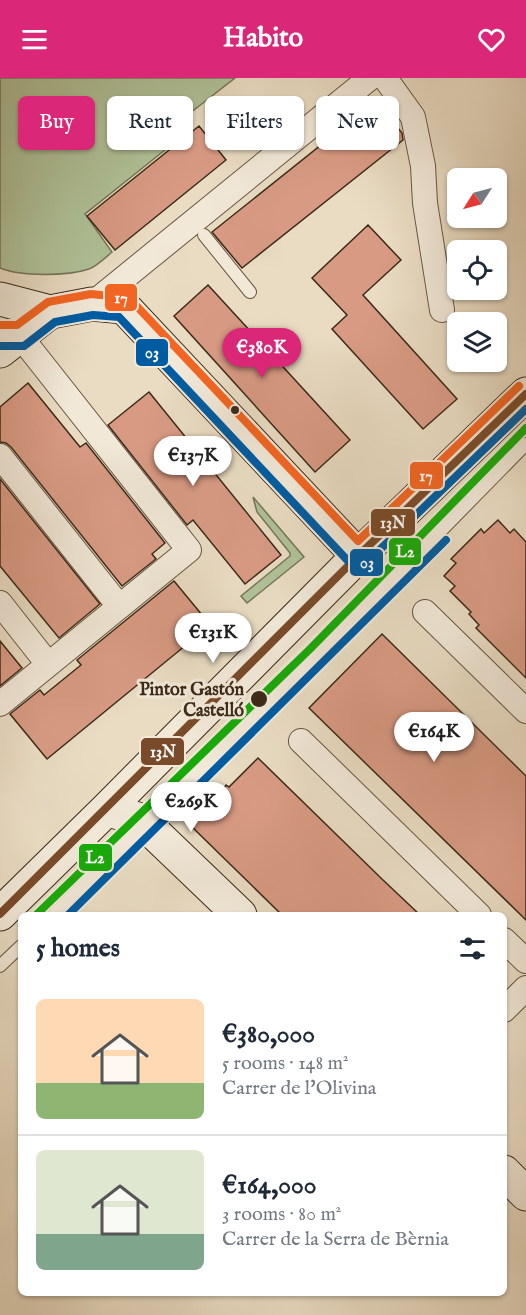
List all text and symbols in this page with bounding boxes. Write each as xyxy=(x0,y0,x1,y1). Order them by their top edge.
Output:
text: Habito xyxy=(223,22,303,56)
icon: menu xyxy=(18,23,51,56)
icon: heart xyxy=(475,23,508,56)
chip: Buy xyxy=(18,96,95,150)
chip: Rent xyxy=(107,96,193,150)
chip: Filters xyxy=(205,96,304,150)
chip: New xyxy=(316,96,399,150)
north arrow xyxy=(447,168,507,228)
map controls xyxy=(447,168,507,372)
button: locate xyxy=(447,240,507,300)
line badge: 17 xyxy=(104,283,138,312)
text: 17 xyxy=(114,289,128,309)
button: layers xyxy=(447,312,507,372)
pin: €380K xyxy=(220,328,304,379)
text: €380K xyxy=(236,335,288,360)
line badge: 03 xyxy=(135,338,169,367)
text: 03 xyxy=(145,344,159,364)
unlabelled marker xyxy=(229,404,241,416)
pin: €137K xyxy=(151,436,235,487)
text: €137K xyxy=(168,443,218,468)
line badge: 17 xyxy=(409,461,444,490)
text: 17 xyxy=(419,467,433,487)
line badge: 13N xyxy=(370,508,416,537)
text: 13N xyxy=(380,514,406,534)
line badge: L2 xyxy=(388,537,422,566)
text: L2 xyxy=(396,543,415,563)
line badge: 03 xyxy=(349,548,384,577)
text: 03 xyxy=(360,554,374,574)
pin: €131K xyxy=(171,613,255,664)
text: €131K xyxy=(189,620,237,645)
place label: Pintor Gastón Castelló xyxy=(139,679,244,723)
marker: Pintor Gastón Castelló xyxy=(249,689,269,709)
pin: €164K xyxy=(392,712,476,763)
text: €164K xyxy=(408,719,460,744)
line badge: 13N xyxy=(140,737,185,766)
text: 13N xyxy=(150,743,176,763)
pin: €269K xyxy=(149,782,233,833)
text: €269K xyxy=(165,789,217,814)
line badge: L2 xyxy=(78,843,113,872)
text: L2 xyxy=(86,849,105,869)
text: 5 homes xyxy=(36,932,120,965)
icon: filters xyxy=(456,932,489,965)
text: €380,000 xyxy=(222,1018,315,1051)
icon: home xyxy=(84,1023,156,1095)
text: 5 rooms · 148 m² xyxy=(222,1051,349,1076)
text: Carrer de l'Olivina xyxy=(222,1076,376,1101)
text: €164,000 xyxy=(222,1169,317,1202)
icon: home xyxy=(84,1174,156,1246)
text: 3 rooms · 80 m² xyxy=(222,1202,341,1227)
text: Carrer de la Serra de Bèrnia xyxy=(222,1227,449,1252)

